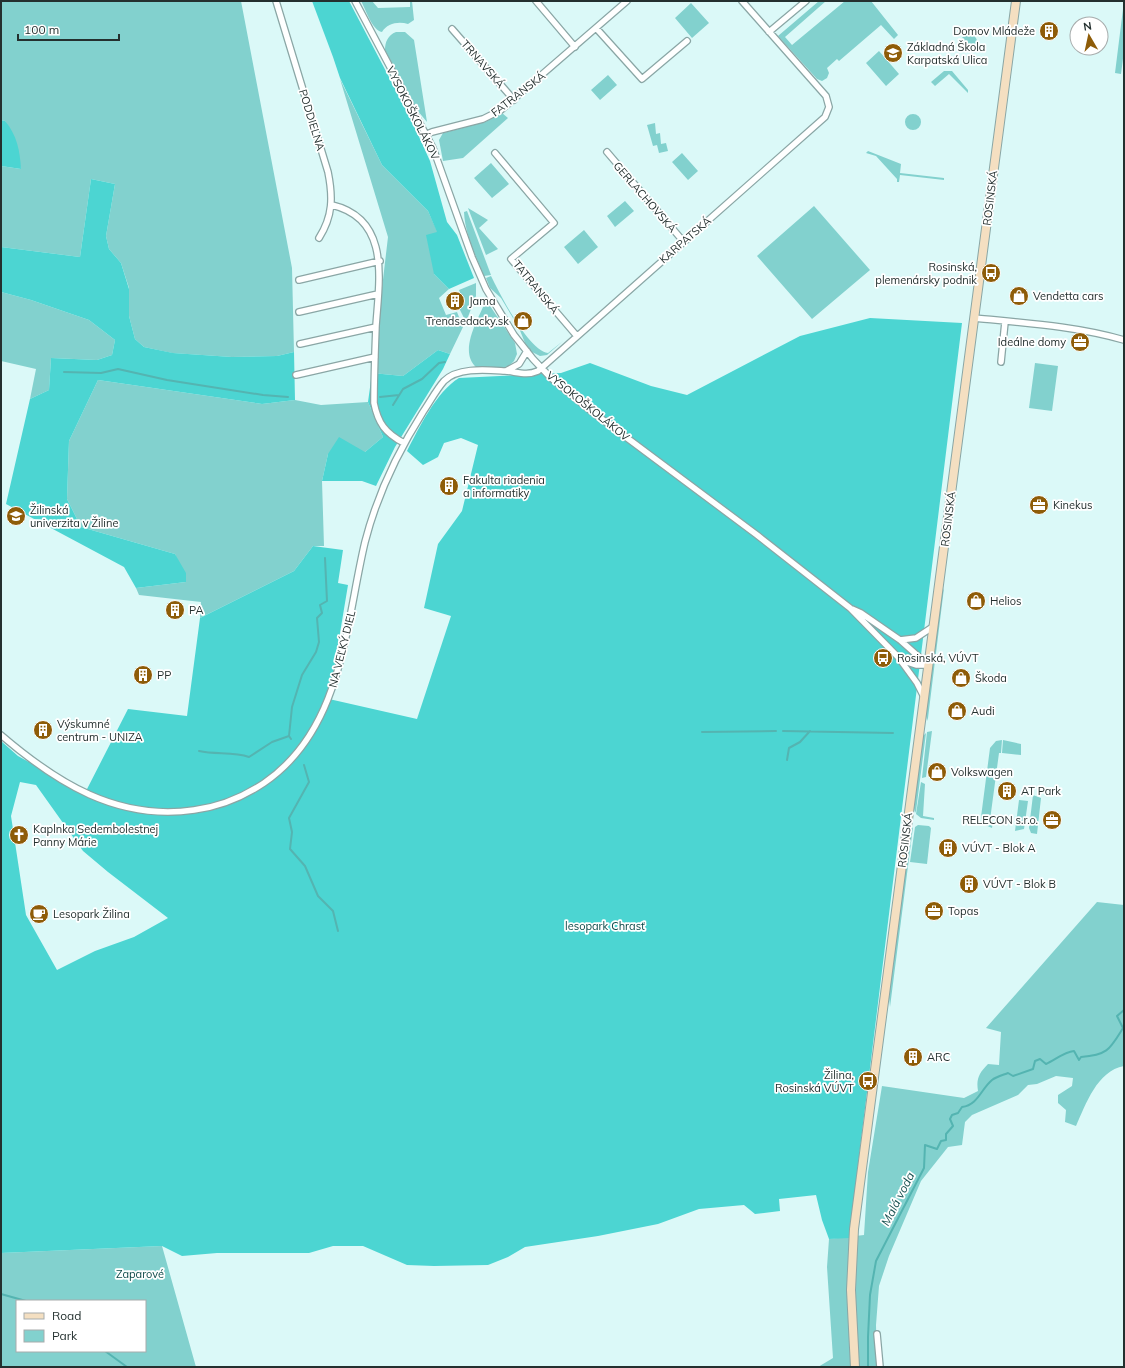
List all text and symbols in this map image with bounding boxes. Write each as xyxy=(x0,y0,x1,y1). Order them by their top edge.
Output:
scale bar xyxy=(18,16,119,42)
north arrow xyxy=(1069,16,1109,56)
text: N xyxy=(1082,19,1093,34)
building icon: Domov Mládeže xyxy=(1038,20,1060,42)
text: 100 m xyxy=(24,22,59,37)
place label: Domov Mládeže xyxy=(953,24,1035,38)
street label: TRNAVSKÁ xyxy=(458,37,508,91)
place label: Základná Škola Karpatská Ulica xyxy=(907,40,987,67)
school or university icon: Základná Škola Karpatská Ulica xyxy=(882,42,904,64)
street label: VYSOKOŠKOLÁKOV xyxy=(383,64,443,162)
street label: FATRANSKÁ xyxy=(488,69,548,119)
street label: PODDIELNA xyxy=(296,88,328,152)
street label: GERLACHOVSKÁ xyxy=(610,159,680,235)
street label: ROSINSKÁ xyxy=(980,170,1000,226)
street label: KARPATSKÁ xyxy=(656,214,714,266)
street label: TATRANSKÁ xyxy=(510,257,562,317)
place label: Rosinská, plemenársky podnik xyxy=(875,260,977,287)
bus stop icon: Rosinská, plemenársky podnik xyxy=(980,262,1002,284)
shop icon: Vendetta cars xyxy=(1008,285,1030,307)
place label: Vendetta cars xyxy=(1033,289,1103,303)
building icon: Jama xyxy=(444,290,466,312)
place label: Jama xyxy=(469,294,495,308)
shop icon: Trendsedacky.sk xyxy=(512,310,534,332)
place label: Trendsedacky.sk xyxy=(426,314,509,328)
office icon: Ideálne domy xyxy=(1069,331,1091,353)
place label: Ideálne domy xyxy=(998,335,1066,349)
street label: VYSOKOŠKOLÁKOV xyxy=(544,368,633,444)
place label: Fakulta riadenia a informatiky xyxy=(463,473,545,500)
building icon: Fakulta riadenia a informatiky xyxy=(438,475,460,497)
street label: ROSINSKÁ xyxy=(938,491,958,547)
office icon: Kinekus xyxy=(1028,494,1050,516)
place label: Kinekus xyxy=(1053,498,1093,512)
place label: Žilinská univerzita v Žiline xyxy=(30,503,118,530)
school or university icon: Žilinská univerzita v Žiline xyxy=(5,505,27,527)
shop icon: Helios xyxy=(965,590,987,612)
place label: Helios xyxy=(990,594,1021,608)
building icon: PA xyxy=(164,599,186,621)
place label: PA xyxy=(189,603,203,617)
street label: NA VEĽKÝ DIEL xyxy=(326,609,358,689)
bus stop icon: Rosinská, VÚVT xyxy=(872,647,894,669)
place label: Rosinská, VÚVT xyxy=(897,651,979,665)
building icon: PP xyxy=(132,664,154,686)
shop icon: Škoda xyxy=(950,667,972,689)
place label: PP xyxy=(157,668,171,682)
place label: Škoda xyxy=(975,671,1007,685)
shop icon: Audi xyxy=(946,700,968,722)
place label: Audi xyxy=(971,704,995,718)
place label: Výskumné centrum - UNIZA xyxy=(57,717,143,744)
building icon: Výskumné centrum - UNIZA xyxy=(32,719,54,741)
shop icon: Volkswagen xyxy=(926,761,948,783)
place label: Volkswagen xyxy=(951,765,1013,779)
building icon: AT Park xyxy=(996,780,1018,802)
place label: AT Park xyxy=(1021,784,1061,798)
office icon: RELECON s.r.o. xyxy=(1041,809,1063,831)
street label: ROSINSKÁ xyxy=(895,812,915,868)
place label: RELECON s.r.o. xyxy=(962,813,1038,827)
place label: Kaplnka Sedembolestnej Panny Márie xyxy=(33,822,158,849)
church icon: Kaplnka Sedembolestnej Panny Márie xyxy=(8,824,30,846)
building icon: VÚVT - Blok A xyxy=(937,837,959,859)
place label: VÚVT - Blok A xyxy=(962,841,1036,855)
building icon: VÚVT - Blok B xyxy=(958,873,980,895)
place label: VÚVT - Blok B xyxy=(983,877,1056,891)
office icon: Topas xyxy=(923,900,945,922)
cafe icon: Lesopark Žilina xyxy=(28,903,50,925)
place label: Topas xyxy=(948,904,979,918)
place label: Lesopark Žilina xyxy=(53,907,130,921)
park label: lesopark Chrasť xyxy=(565,919,645,933)
building icon: ARC xyxy=(902,1046,924,1068)
place label: ARC xyxy=(927,1050,950,1064)
place label: Žilina, Rosinská VÚVT xyxy=(775,1068,854,1095)
bus stop icon: Žilina, Rosinská VÚVT xyxy=(857,1070,879,1092)
water label: Malá voda xyxy=(878,1169,917,1228)
park label: Zaparové xyxy=(116,1267,164,1281)
legend xyxy=(16,1300,146,1352)
text: Road xyxy=(52,1308,81,1323)
text: Park xyxy=(52,1328,78,1343)

